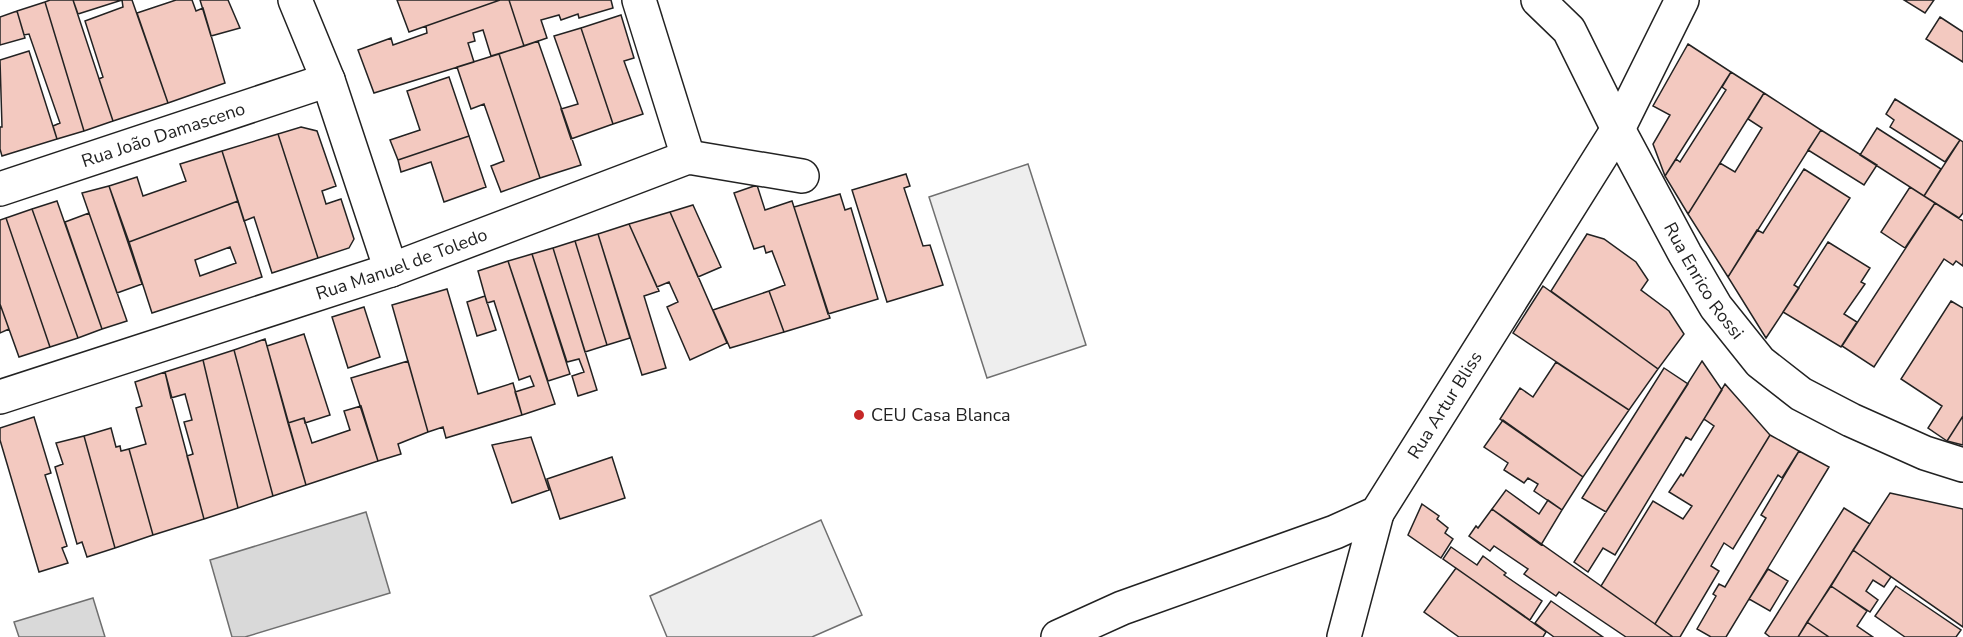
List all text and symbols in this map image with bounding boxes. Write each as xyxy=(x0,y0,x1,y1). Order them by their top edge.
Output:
street label: Rua João Damasceno xyxy=(78,96,248,173)
street label: Rua Enrico Rossi xyxy=(1658,218,1749,344)
street label: Rua Manuel de Toledo xyxy=(313,222,491,306)
street label: Rua Artur Bliss xyxy=(1402,347,1488,463)
place label: CEU Casa Blanca xyxy=(871,403,1011,427)
marker: CEU Casa Blanca xyxy=(852,408,866,422)

